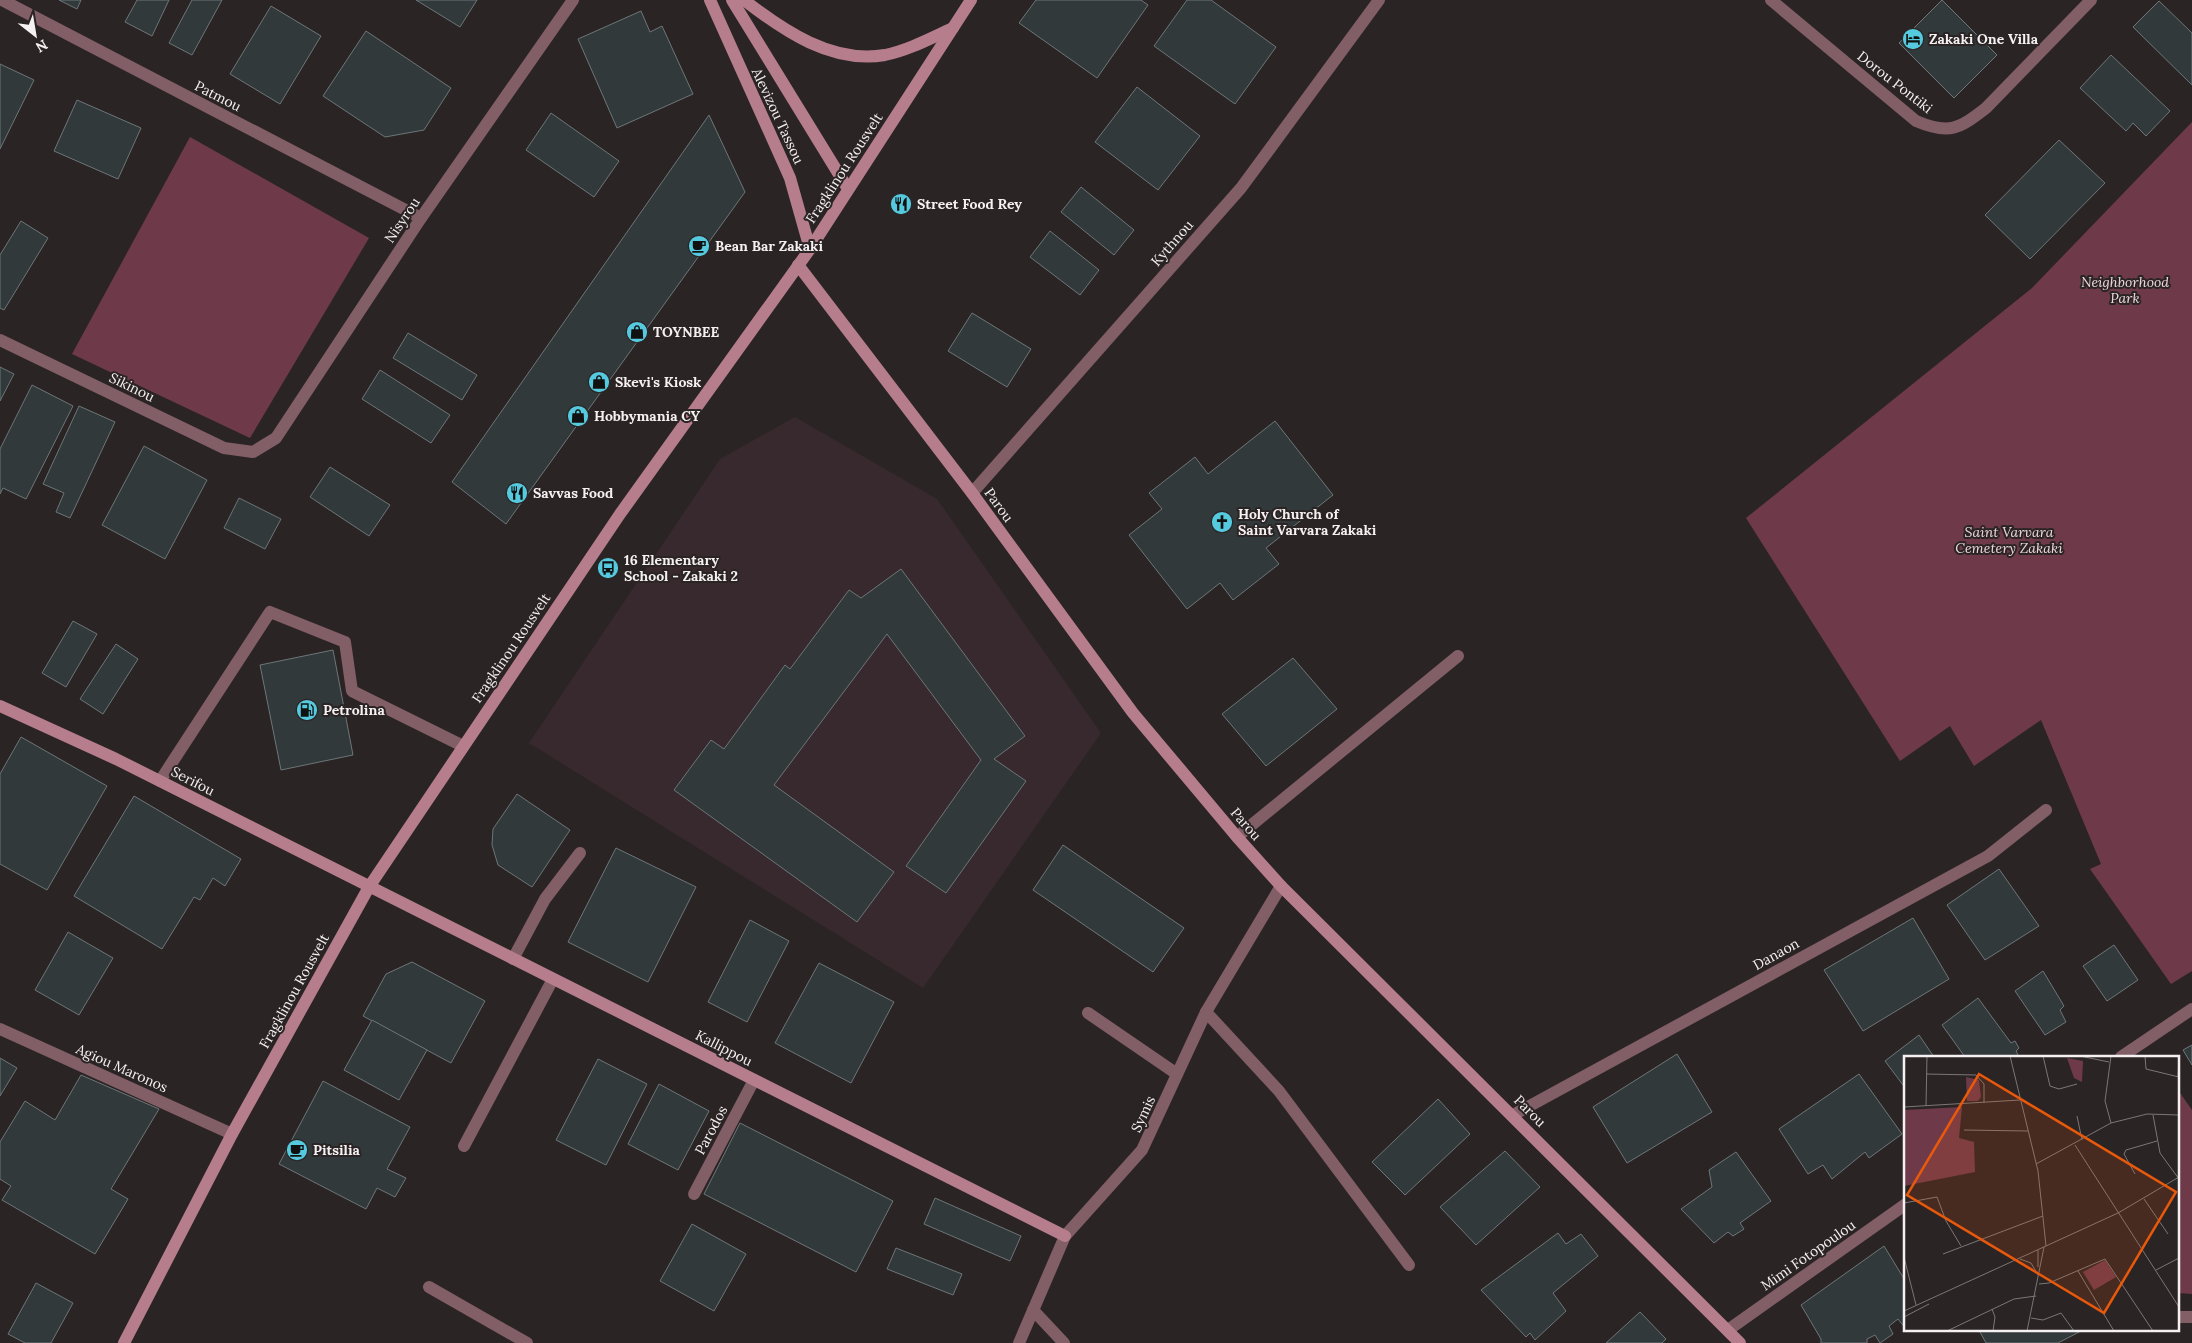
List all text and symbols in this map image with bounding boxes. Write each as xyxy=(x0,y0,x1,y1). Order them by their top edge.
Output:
north arrow xyxy=(10,10,60,60)
hotel icon: Zakaki One Villa xyxy=(1901,27,1925,51)
place label: Zakaki One Villa xyxy=(1929,30,2039,48)
text: N xyxy=(32,36,51,57)
street label: Dorou Pontiki xyxy=(1854,47,1936,117)
street label: Alevizou Tassou xyxy=(747,64,808,167)
street label: Patmou xyxy=(192,77,244,115)
street label: Fragklinou Rousvelt xyxy=(802,109,887,227)
restaurant icon: Street Food Rey xyxy=(889,192,913,216)
street label: Nisyrou xyxy=(380,194,424,246)
place label: Street Food Rey xyxy=(917,195,1022,213)
street label: Kythnou xyxy=(1147,216,1197,270)
cafe icon: Bean Bar Zakaki xyxy=(687,234,711,258)
place label: Bean Bar Zakaki xyxy=(715,237,823,255)
park label: Neighborhood Park xyxy=(2081,273,2169,307)
shop icon: TOYNBEE xyxy=(625,320,649,344)
place label: TOYNBEE xyxy=(653,323,720,341)
street label: Sikinou xyxy=(106,368,158,406)
shop icon: Skevi's Kiosk xyxy=(587,370,611,394)
place label: Skevi's Kiosk xyxy=(615,373,702,391)
shop icon: Hobbymania CY xyxy=(566,404,590,428)
place label: Hobbymania CY xyxy=(594,407,701,425)
restaurant icon: Savvas Food xyxy=(505,481,529,505)
place label: Savvas Food xyxy=(533,484,613,502)
street label: Parou xyxy=(981,484,1017,526)
place label: Holy Church of Saint Varvara Zakaki xyxy=(1238,505,1377,539)
church icon: Holy Church of Saint Varvara Zakaki xyxy=(1210,510,1234,534)
park label: Saint Varvara Cemetery Zakaki xyxy=(1955,523,2063,557)
place label: 16 Elementary School - Zakaki 2 xyxy=(624,551,738,585)
bus stop icon: 16 Elementary School - Zakaki 2 xyxy=(596,556,620,580)
street label: Fragklinou Rousvelt xyxy=(468,589,555,706)
fuel station icon: Petrolina xyxy=(295,698,319,722)
place label: Petrolina xyxy=(323,701,385,719)
street label: Serifou xyxy=(168,762,218,800)
street label: Parou xyxy=(1227,804,1265,844)
street label: Fragklinou Rousvelt xyxy=(255,930,333,1051)
street label: Danaon xyxy=(1750,934,1803,974)
street label: Kallippou xyxy=(692,1026,756,1070)
street label: Agiou Maronos xyxy=(72,1039,171,1096)
inset map xyxy=(1904,1056,2180,1330)
street label: Parou xyxy=(1510,1091,1550,1131)
street label: Symis xyxy=(1127,1093,1159,1135)
street label: Parodos xyxy=(691,1102,731,1158)
cafe icon: Pitsilia xyxy=(285,1138,309,1162)
place label: Pitsilia xyxy=(313,1141,361,1159)
street label: Mimi Fotopoulou xyxy=(1757,1216,1859,1294)

